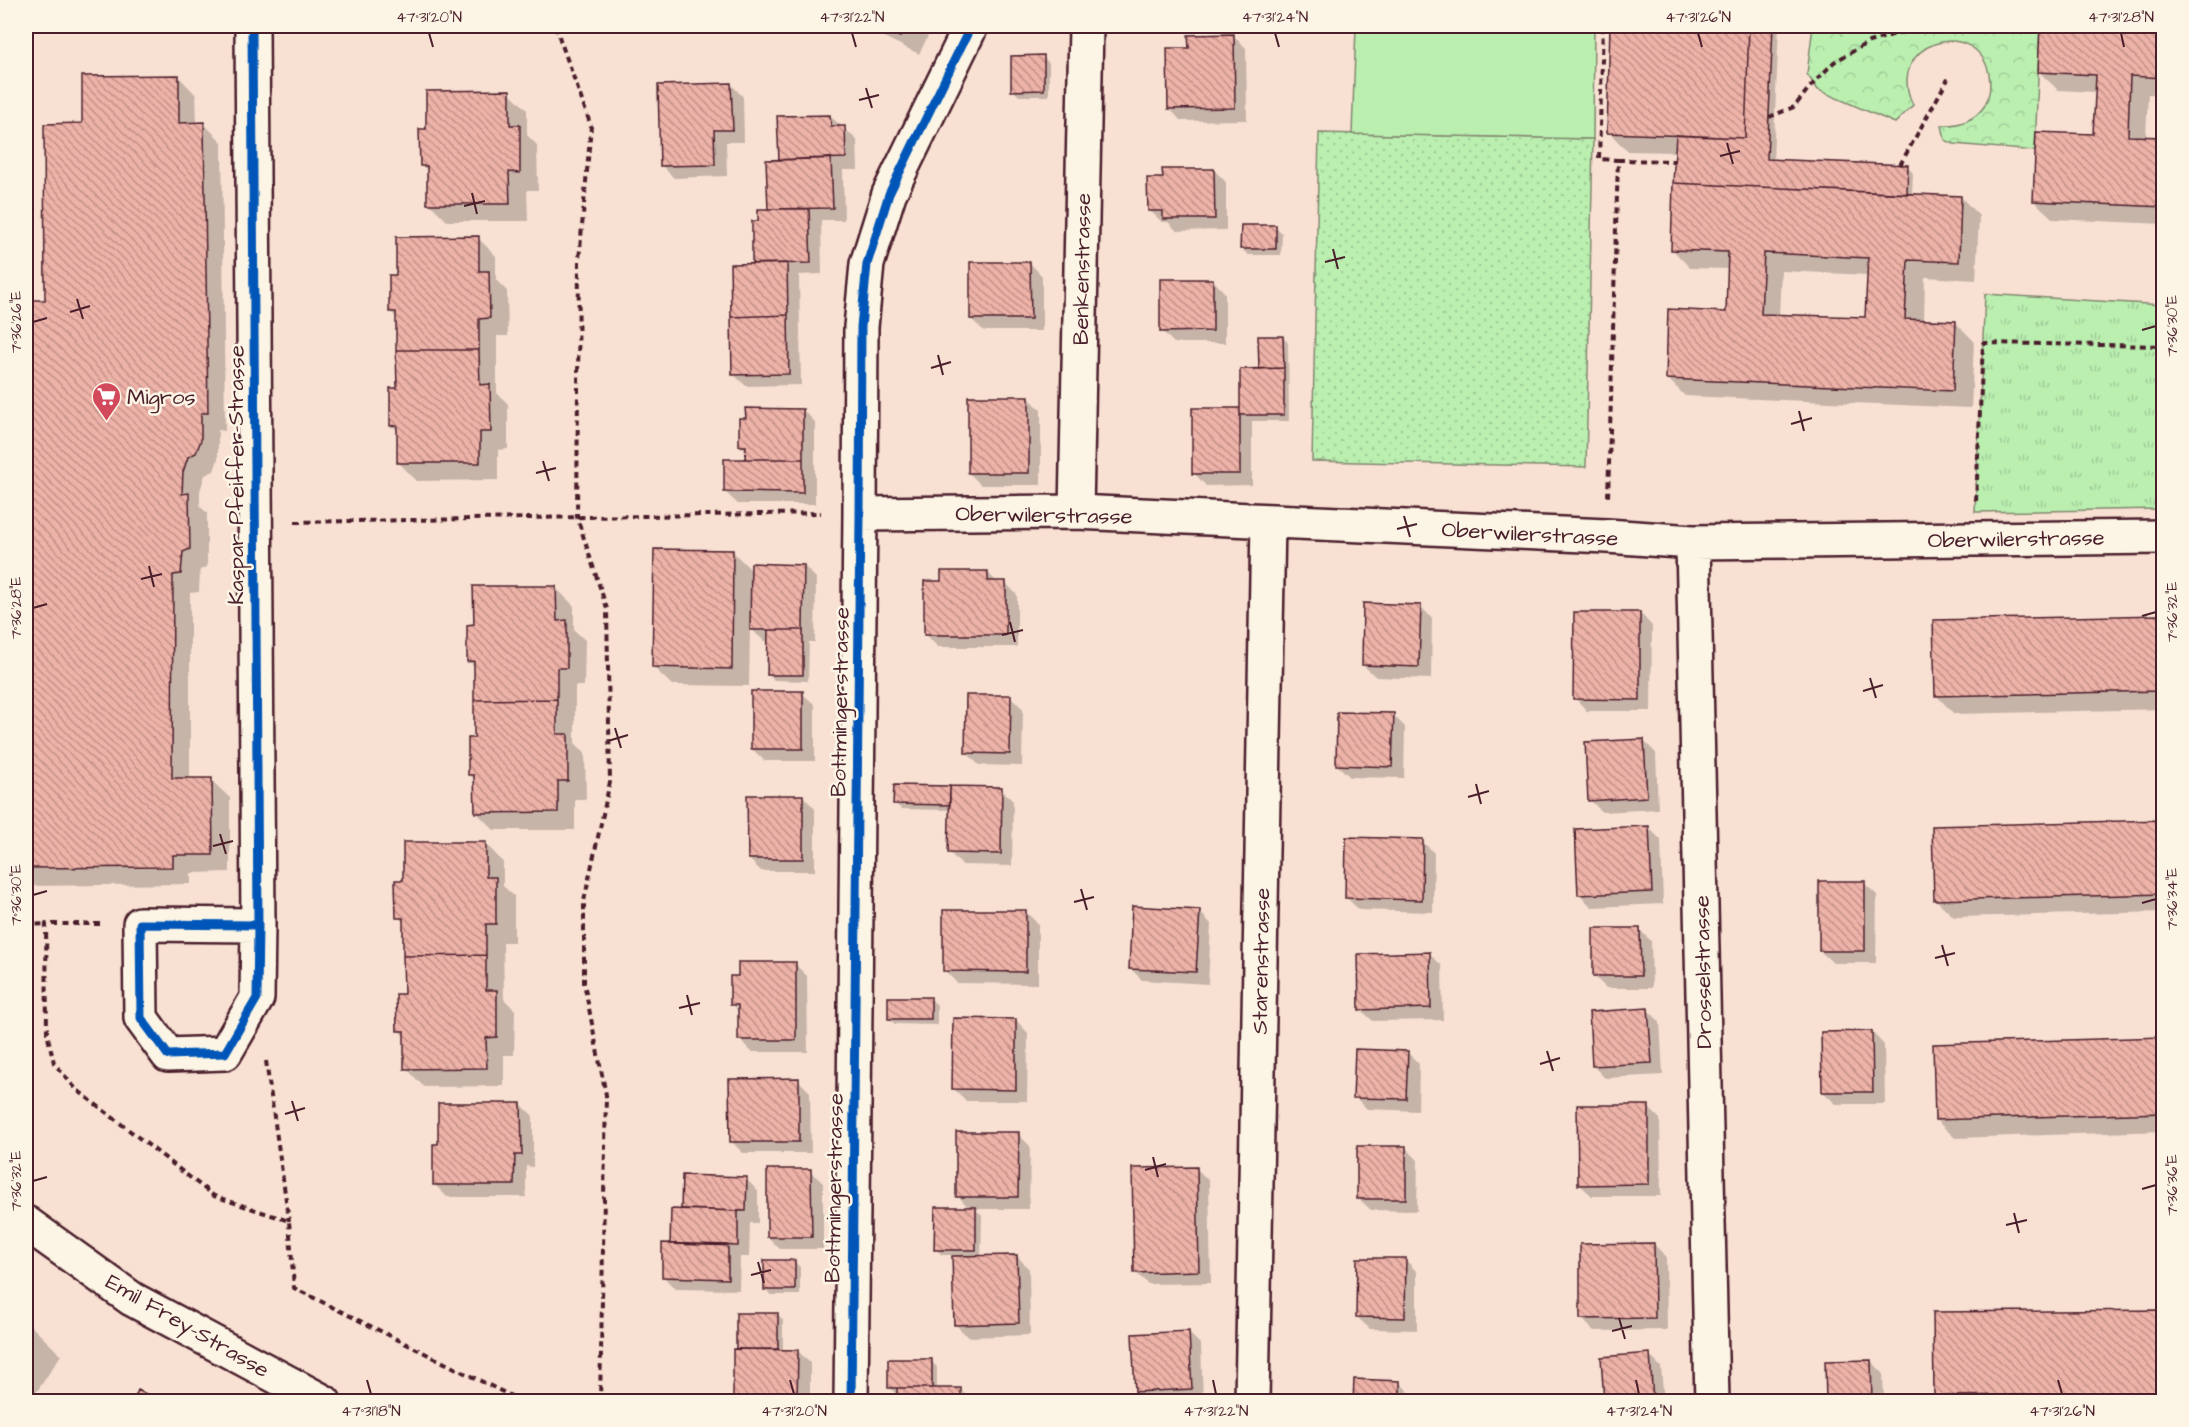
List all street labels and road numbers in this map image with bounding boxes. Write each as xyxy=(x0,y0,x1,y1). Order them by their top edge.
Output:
street label: Benkenstrasse xyxy=(1066,193,1099,345)
street label: Kaspar Pfeiffer-Strasse xyxy=(221,345,252,605)
street label: Oberwilerstrasse xyxy=(955,498,1133,533)
street label: Oberwilerstrasse xyxy=(1441,514,1619,555)
street label: Oberwilerstrasse xyxy=(1927,522,2105,557)
street label: Bottmingerstrasse xyxy=(823,607,859,797)
street label: Starenstrasse xyxy=(1245,887,1278,1035)
street label: Drosselstrasse xyxy=(1687,895,1720,1049)
street label: Bottmingerstrasse xyxy=(817,1093,853,1283)
street label: Emil Frey-Strasse xyxy=(99,1267,275,1387)

